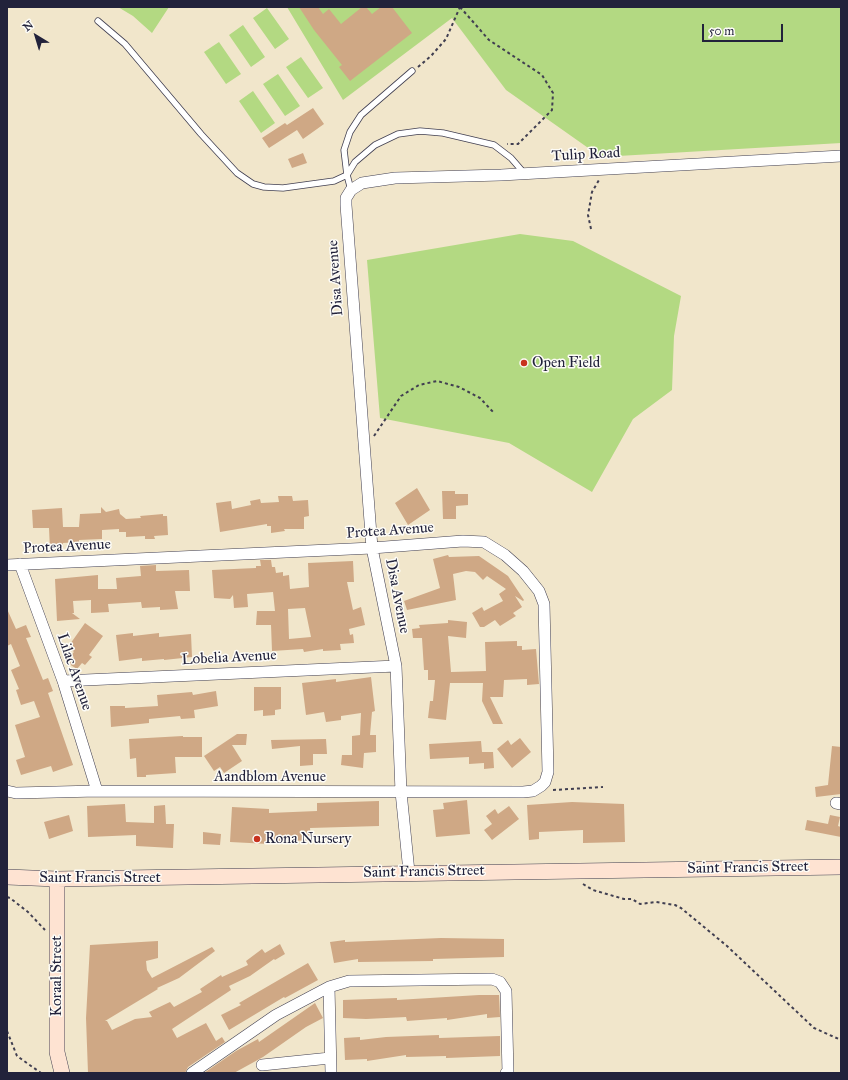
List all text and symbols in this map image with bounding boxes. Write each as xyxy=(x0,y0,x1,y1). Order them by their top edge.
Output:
north arrow xyxy=(16,16,56,56)
scale bar xyxy=(704,16,785,42)
text: N xyxy=(21,18,36,34)
text: 50 m xyxy=(709,24,734,38)
street label: Tulip Road xyxy=(551,144,621,166)
street label: Disa Avenue xyxy=(324,239,348,317)
place label: Open Field xyxy=(532,354,600,372)
marker: Open Field xyxy=(519,358,529,368)
street label: Protea Avenue xyxy=(346,519,434,543)
street label: Protea Avenue xyxy=(23,536,111,558)
street label: Disa Avenue xyxy=(381,557,413,635)
street label: Lilac Avenue xyxy=(52,631,96,713)
street label: Lobelia Avenue xyxy=(181,647,277,669)
street label: Aandblom Avenue xyxy=(214,768,326,786)
place label: Rona Nursery xyxy=(265,830,351,848)
marker: Rona Nursery xyxy=(252,834,262,844)
street label: Saint Francis Street xyxy=(687,858,809,878)
street label: Saint Francis Street xyxy=(363,862,485,882)
street label: Saint Francis Street xyxy=(39,869,161,887)
street label: Koraal Street xyxy=(48,936,66,1016)

